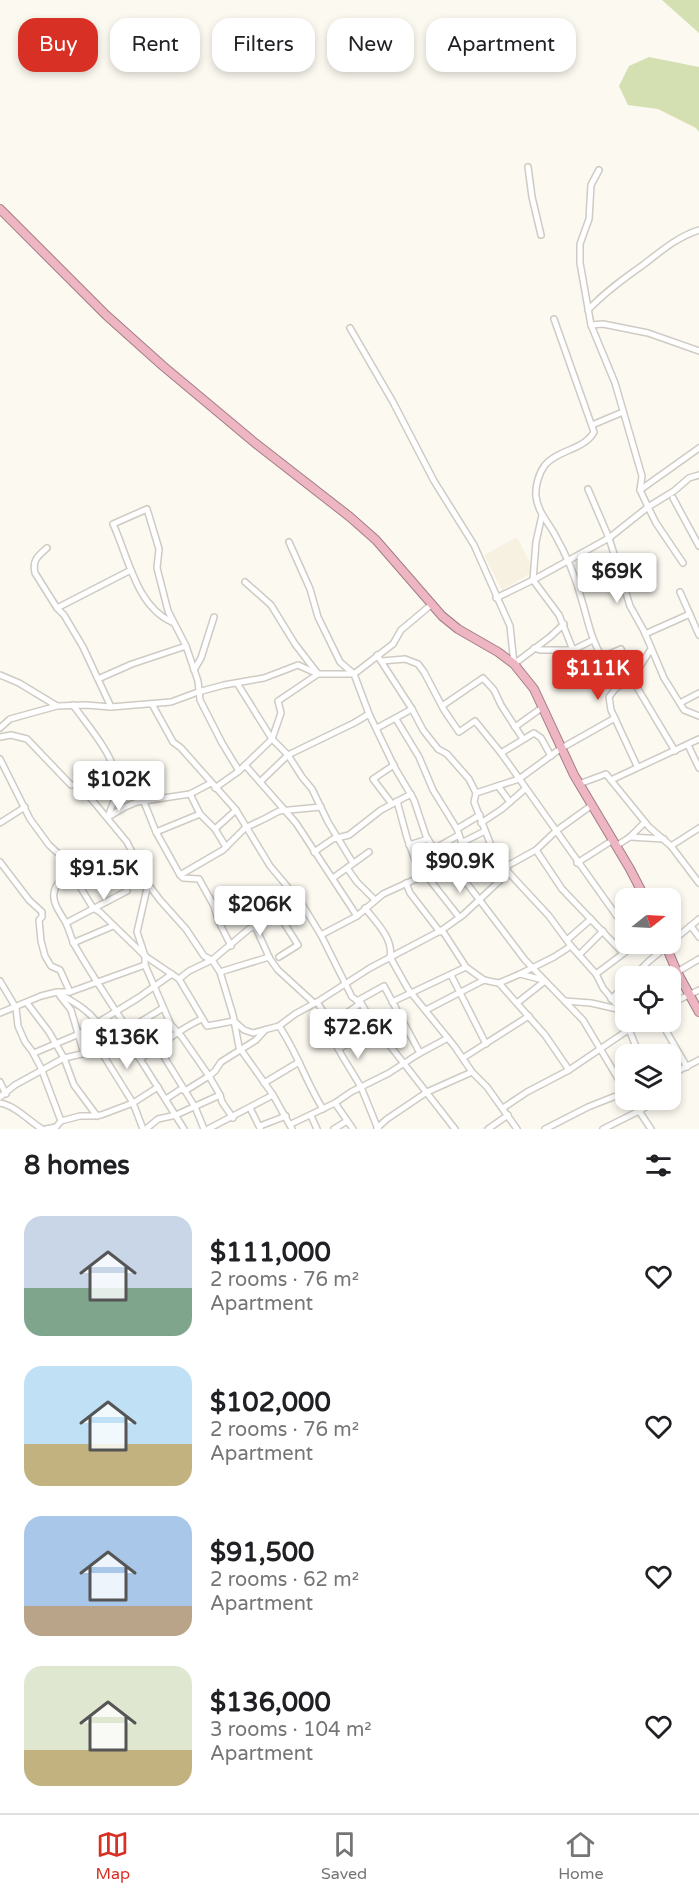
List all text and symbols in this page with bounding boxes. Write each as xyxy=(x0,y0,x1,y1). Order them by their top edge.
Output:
chip: Buy xyxy=(18,18,98,72)
chip: Rent xyxy=(110,18,200,72)
chip: Filters xyxy=(212,18,315,72)
chip: New xyxy=(327,18,414,72)
chip: Apartment xyxy=(426,18,576,72)
pin: $69K xyxy=(581,553,653,604)
text: $69K xyxy=(592,560,642,584)
pin: $111K xyxy=(556,650,640,701)
text: $111K xyxy=(566,657,630,681)
pin: $102K xyxy=(77,761,161,812)
text: $102K xyxy=(87,768,151,792)
pin: $90.9K xyxy=(411,843,509,894)
pin: $91.5K xyxy=(55,850,153,901)
text: $90.9K xyxy=(426,850,494,874)
text: $91.5K xyxy=(70,857,138,881)
pin: $206K xyxy=(218,886,302,937)
north arrow xyxy=(615,888,681,954)
map controls xyxy=(615,888,681,1110)
text: $206K xyxy=(228,893,292,917)
button: locate xyxy=(615,966,681,1032)
pin: $72.6K xyxy=(309,1009,407,1060)
text: $72.6K xyxy=(324,1016,392,1040)
pin: $136K xyxy=(85,1019,169,1070)
text: $136K xyxy=(95,1026,159,1050)
button: layers xyxy=(615,1044,681,1110)
icon: filters xyxy=(642,1149,675,1182)
text: 8 homes xyxy=(24,1150,130,1181)
text: $111,000 xyxy=(210,1237,331,1268)
icon: home xyxy=(72,1240,144,1312)
icon: heart xyxy=(642,1260,675,1293)
text: 2 rooms · 76 m² xyxy=(210,1268,359,1292)
text: Apartment xyxy=(210,1292,313,1316)
text: $102,000 xyxy=(210,1387,331,1418)
icon: home xyxy=(72,1390,144,1462)
icon: heart xyxy=(642,1410,675,1443)
text: 2 rooms · 76 m² xyxy=(210,1418,359,1442)
text: Apartment xyxy=(210,1442,313,1466)
text: $91,500 xyxy=(210,1537,314,1568)
icon: home xyxy=(72,1540,144,1612)
icon: heart xyxy=(642,1560,675,1593)
text: 2 rooms · 62 m² xyxy=(210,1568,359,1592)
text: Apartment xyxy=(210,1592,313,1616)
text: $136,000 xyxy=(210,1687,331,1718)
icon: home xyxy=(72,1690,144,1762)
icon: heart xyxy=(642,1710,675,1743)
text: 3 rooms · 104 m² xyxy=(210,1718,372,1742)
text: Apartment xyxy=(210,1742,313,1766)
tab: Map xyxy=(95,1828,130,1884)
tab: Saved xyxy=(321,1828,367,1884)
tab: Home xyxy=(558,1828,603,1884)

